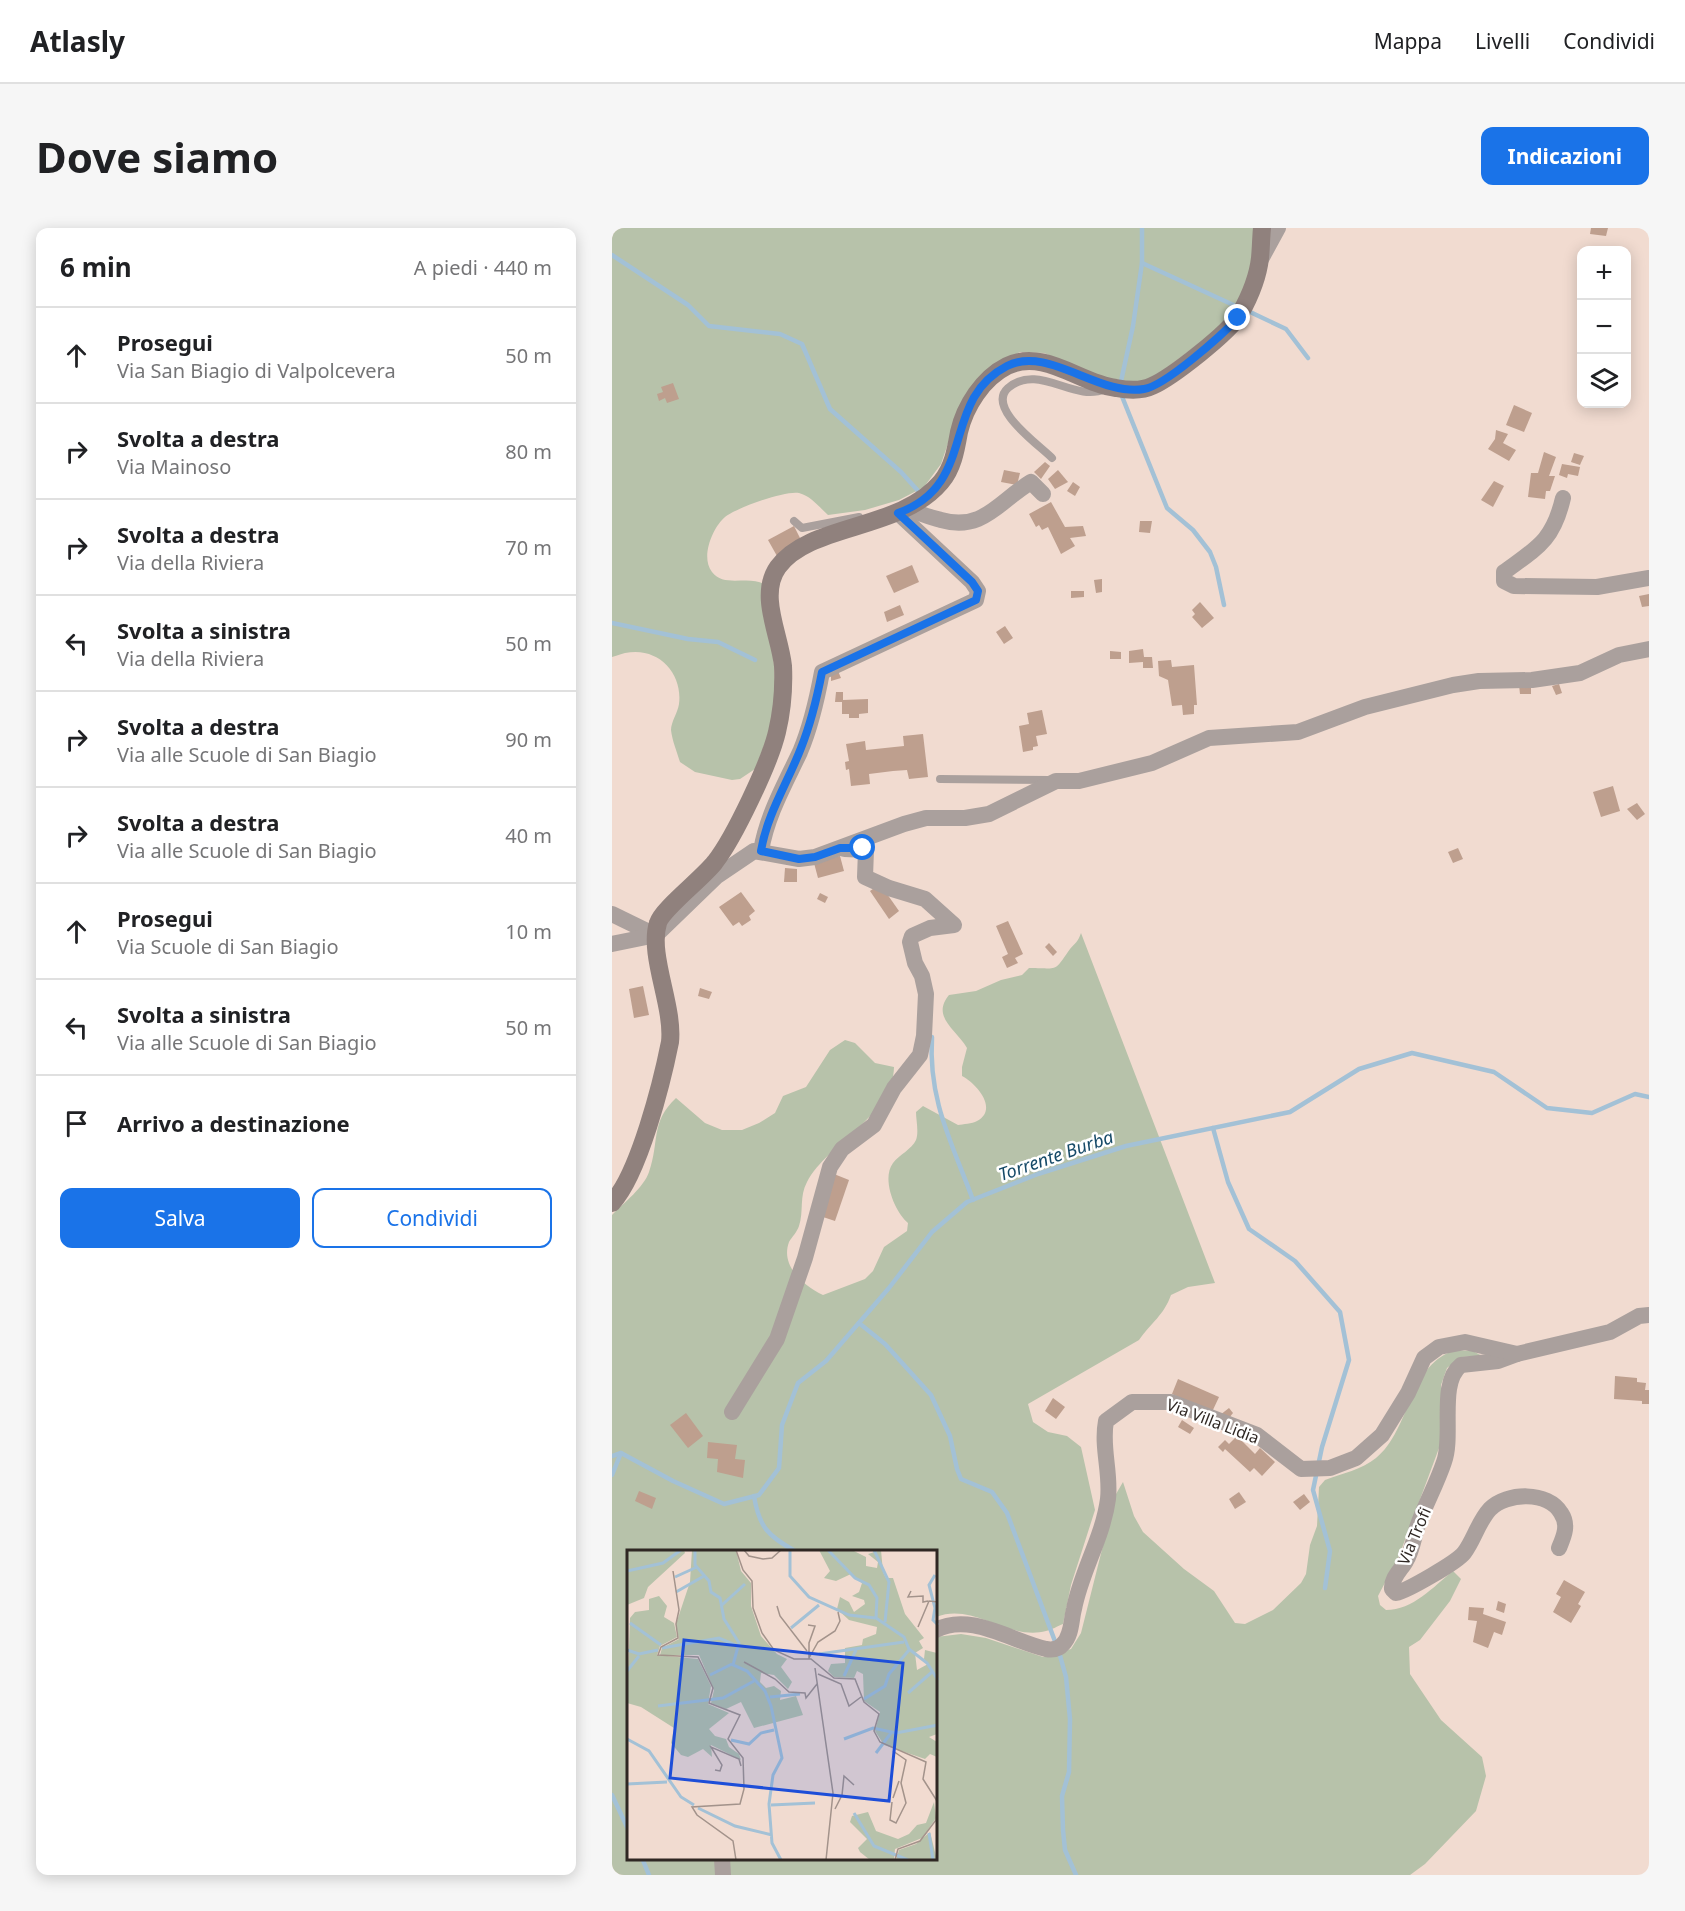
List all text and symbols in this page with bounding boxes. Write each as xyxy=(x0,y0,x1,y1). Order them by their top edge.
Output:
text: Atlasly xyxy=(30,22,125,60)
text: Mappa xyxy=(1374,27,1442,55)
text: Livelli xyxy=(1475,27,1530,55)
text: Condividi xyxy=(1563,27,1655,55)
button: Indicazioni xyxy=(1481,127,1649,185)
text: Dove siamo xyxy=(36,128,278,185)
map controls xyxy=(1577,246,1631,408)
button: + xyxy=(1577,246,1631,300)
text: 6 min xyxy=(60,249,132,285)
text: A piedi · 440 m xyxy=(414,254,552,281)
button: − xyxy=(1577,300,1631,354)
route end xyxy=(1224,304,1250,330)
text: Prosegui xyxy=(117,327,213,357)
icon: ahead xyxy=(60,339,93,372)
text: 50 m xyxy=(505,342,552,369)
button: layers xyxy=(1577,354,1631,408)
text: Via San Biagio di Valpolcevera xyxy=(117,357,396,384)
text: Svolta a destra xyxy=(117,423,280,453)
icon: right xyxy=(60,435,93,468)
text: 80 m xyxy=(505,438,552,465)
text: Via Mainoso xyxy=(117,453,231,480)
text: Svolta a destra xyxy=(117,519,280,549)
icon: right xyxy=(60,531,93,564)
text: 70 m xyxy=(505,534,552,561)
text: Via della Riviera xyxy=(117,549,264,576)
text: Svolta a sinistra xyxy=(117,615,291,645)
icon: left xyxy=(60,627,93,660)
text: 50 m xyxy=(505,630,552,657)
text: Via della Riviera xyxy=(117,645,264,672)
text: Svolta a destra xyxy=(117,711,280,741)
icon: right xyxy=(60,723,93,756)
text: 90 m xyxy=(505,726,552,753)
text: Via alle Scuole di San Biagio xyxy=(117,741,377,768)
text: Svolta a destra xyxy=(117,807,280,837)
icon: right xyxy=(60,819,93,852)
text: 40 m xyxy=(505,822,552,849)
route start xyxy=(849,834,875,860)
text: Via alle Scuole di San Biagio xyxy=(117,837,377,864)
text: Prosegui xyxy=(117,903,213,933)
icon: ahead xyxy=(60,915,93,948)
text: 10 m xyxy=(505,918,552,945)
text: Via Scuole di San Biagio xyxy=(117,933,339,960)
text: Svolta a sinistra xyxy=(117,999,291,1029)
icon: left xyxy=(60,1011,93,1044)
text: 50 m xyxy=(505,1014,552,1041)
text: Via alle Scuole di San Biagio xyxy=(117,1029,377,1056)
icon: arrive xyxy=(60,1107,93,1140)
text: Arrivo a destinazione xyxy=(117,1108,350,1138)
water label: Torrente Burba xyxy=(995,1124,1116,1186)
button: Salva xyxy=(60,1188,300,1248)
button: Condividi xyxy=(312,1188,552,1248)
street label: Via Villa Lidia xyxy=(1164,1393,1262,1449)
street label: Via Trofi xyxy=(1392,1504,1436,1568)
inset map xyxy=(627,1550,938,1860)

